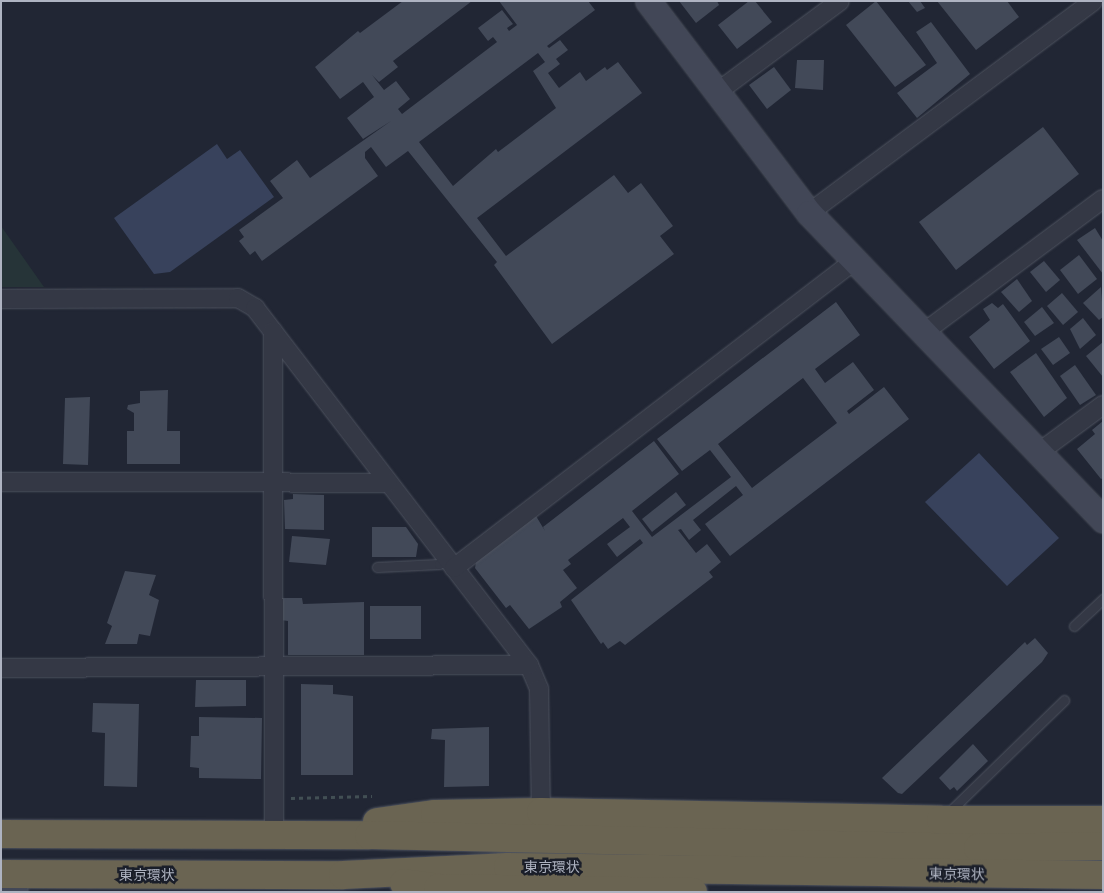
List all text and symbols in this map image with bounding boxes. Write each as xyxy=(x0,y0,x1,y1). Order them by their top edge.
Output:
street label: 東京環状 xyxy=(524,859,580,875)
street label: 東京環状 xyxy=(929,865,985,883)
street label: 東京環状 xyxy=(119,867,175,883)

